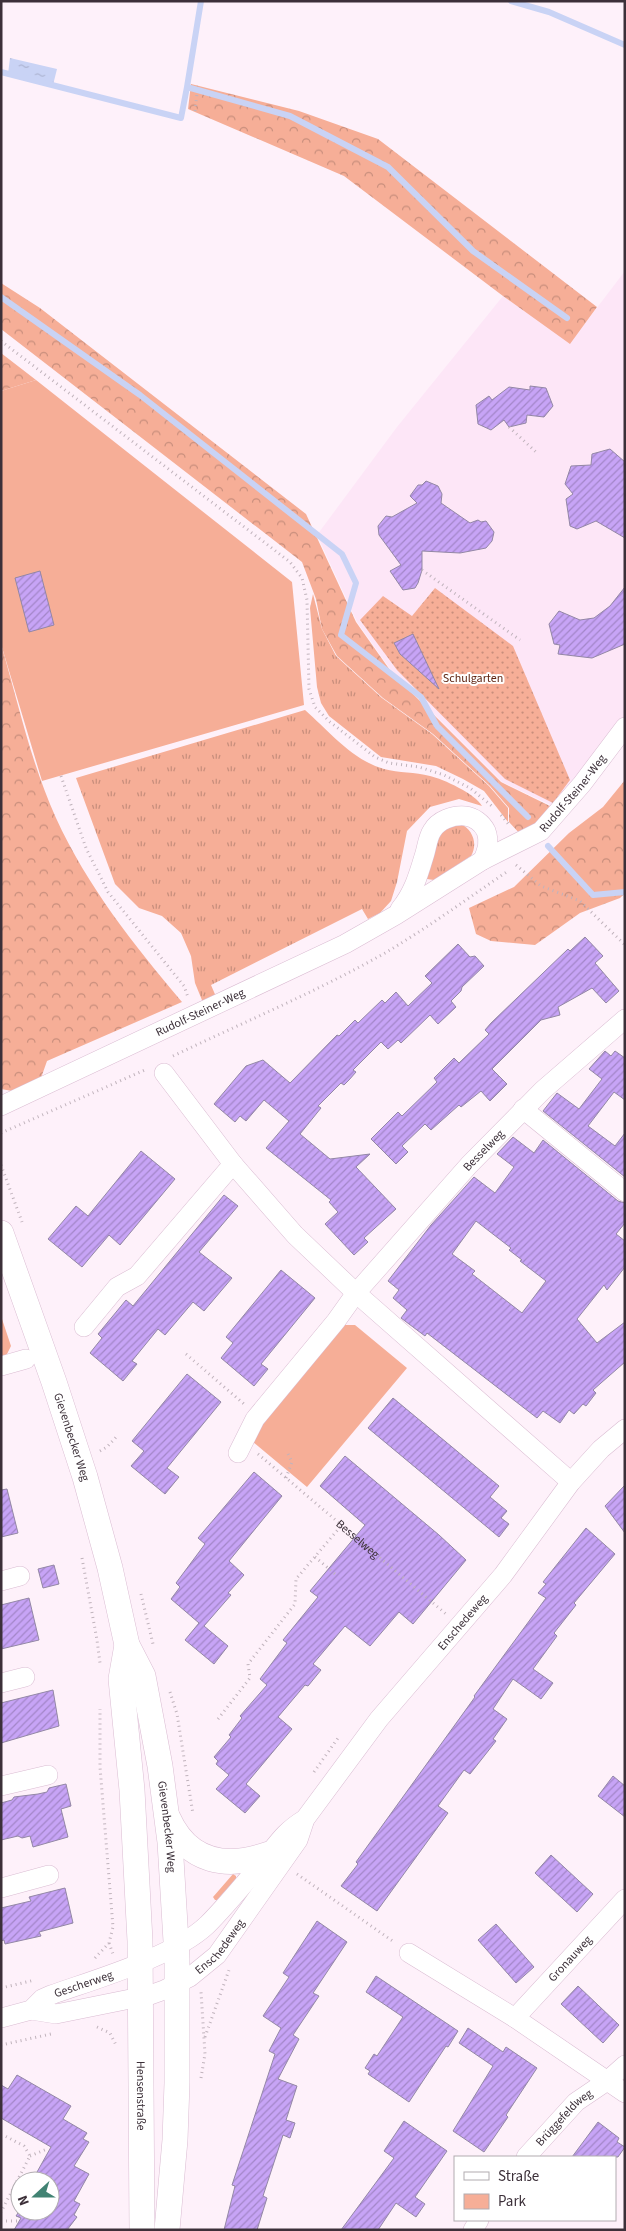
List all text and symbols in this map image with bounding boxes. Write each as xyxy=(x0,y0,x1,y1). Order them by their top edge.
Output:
park label: Schulgarten xyxy=(443,670,503,687)
street label: Rudolf-Steiner-Weg xyxy=(536,751,610,836)
street label: Rudolf-Steiner-Weg xyxy=(153,984,248,1041)
street label: Besselweg xyxy=(459,1126,508,1175)
street label: Gievenbecker Weg xyxy=(49,1391,94,1483)
street label: Besselweg xyxy=(332,1516,383,1563)
street label: Enschedeweg xyxy=(434,1591,492,1654)
street label: Gievenbecker Weg xyxy=(153,1780,180,1873)
street label: Enschedeweg xyxy=(191,1916,249,1979)
street label: Gronauweg xyxy=(545,1932,596,1986)
street label: Gescherweg xyxy=(52,1966,115,2002)
street label: Hensenstraße xyxy=(132,2061,149,2131)
street label: Brüggefeldweg xyxy=(532,2085,596,2150)
legend xyxy=(454,2156,616,2221)
text: Straße xyxy=(498,2166,539,2187)
north arrow xyxy=(10,2171,60,2221)
text: Park xyxy=(498,2191,527,2212)
text: N xyxy=(13,2192,35,2208)

